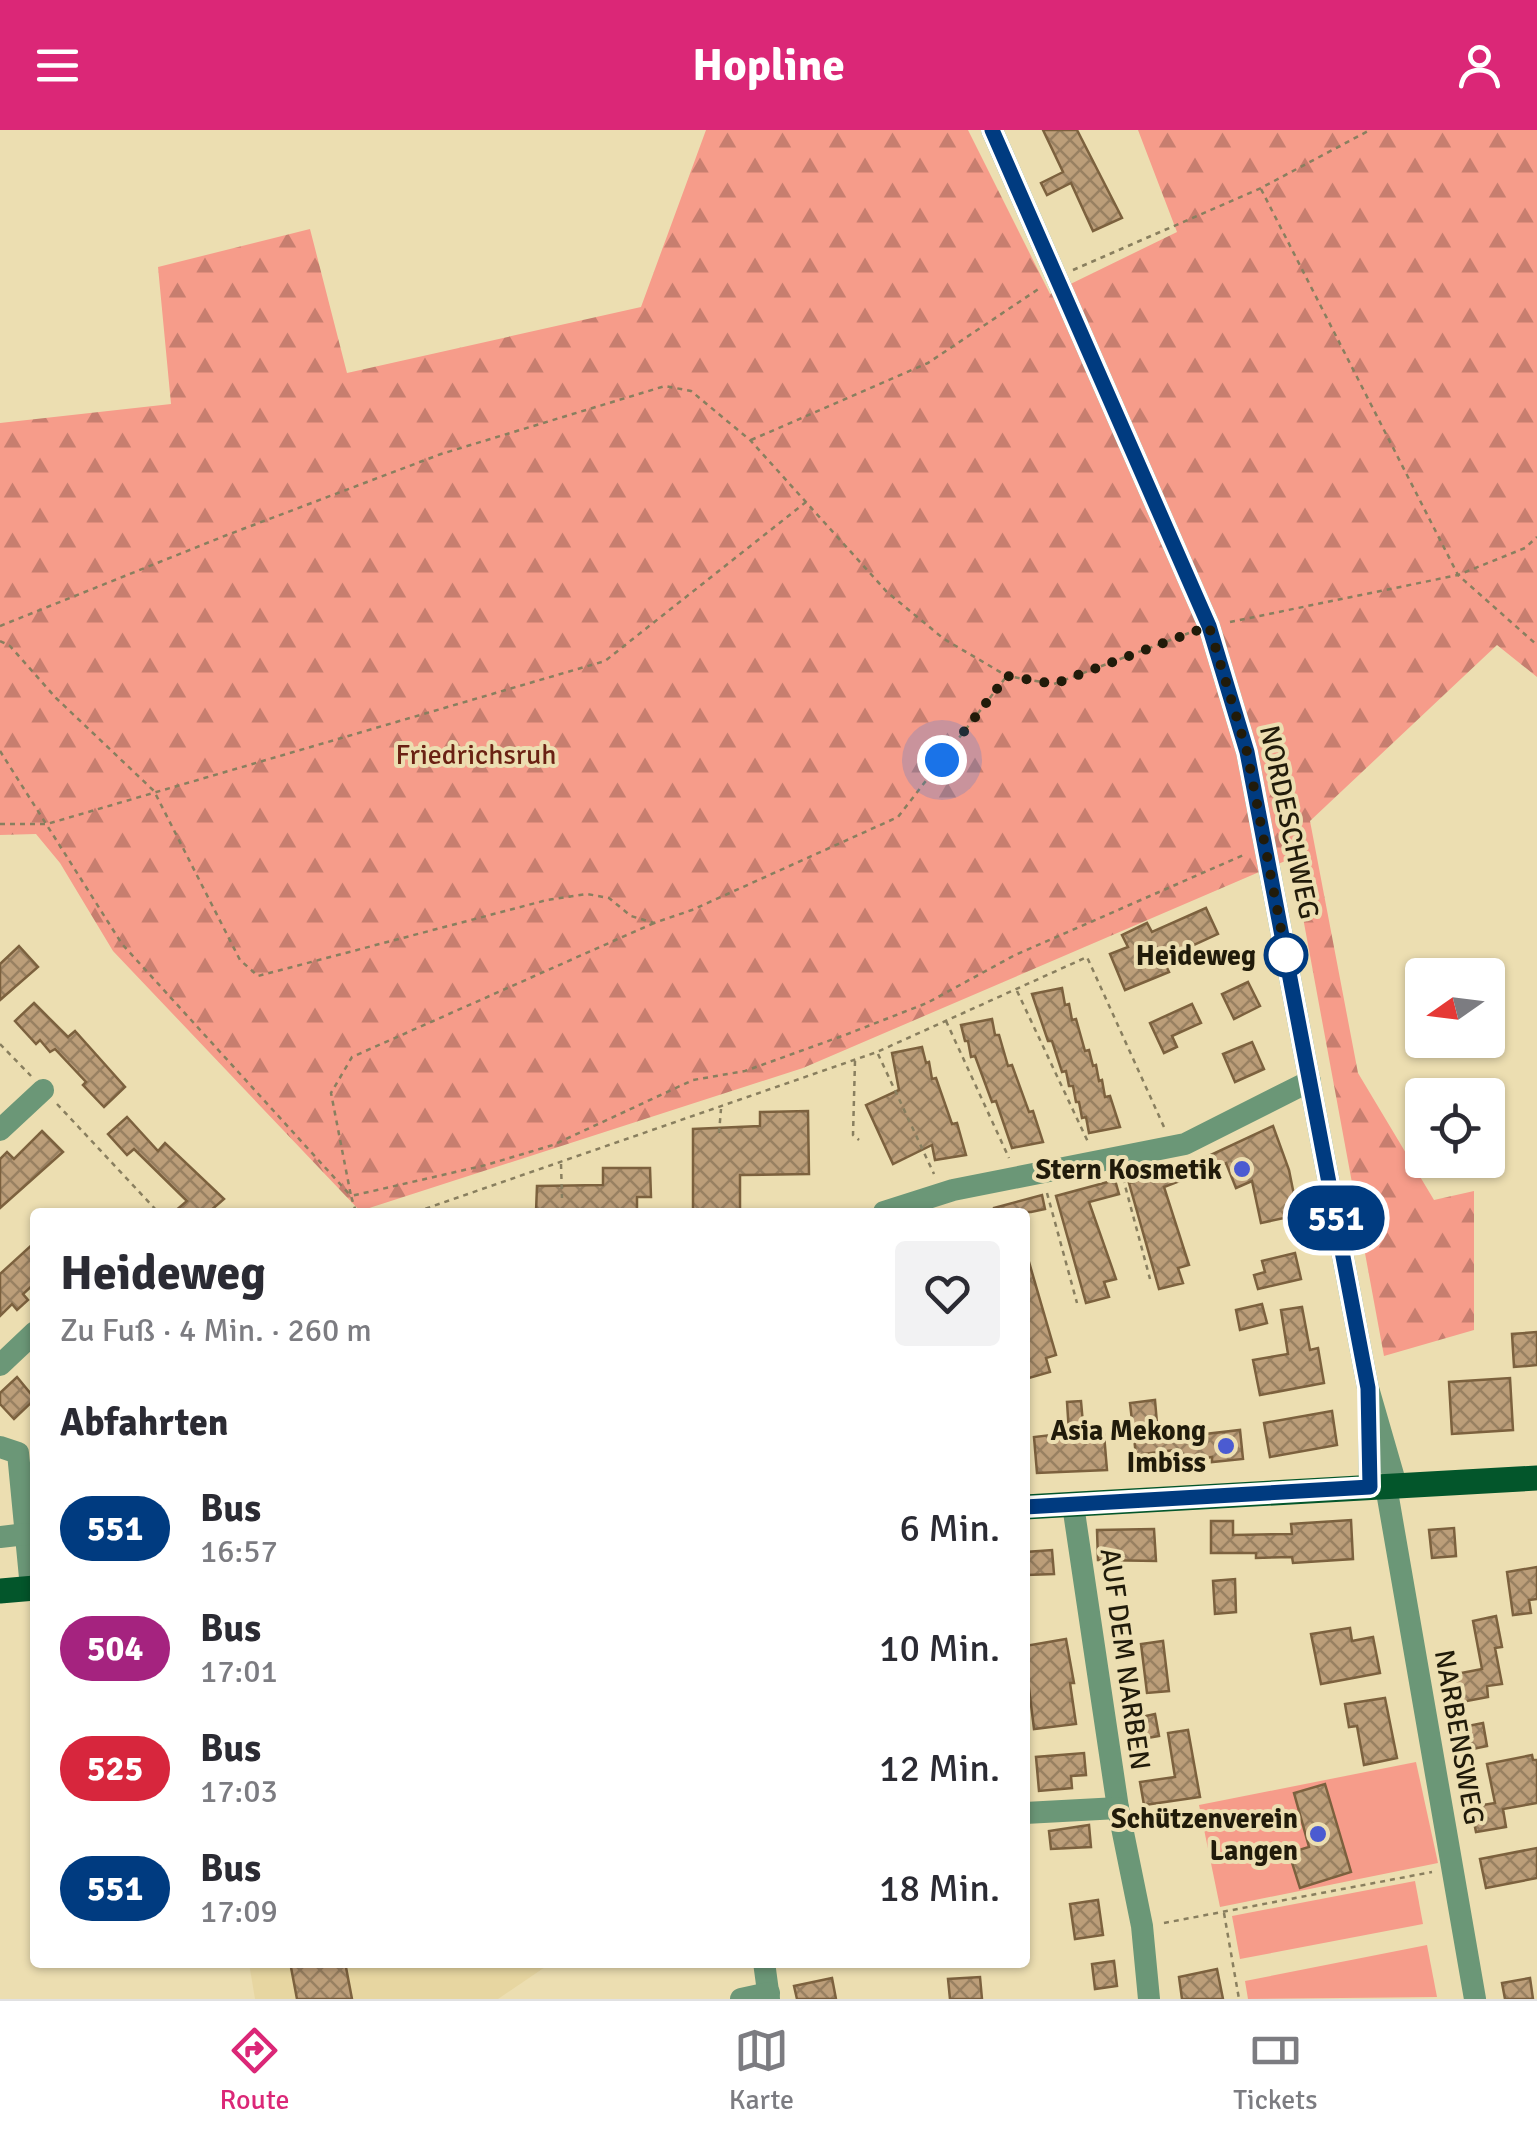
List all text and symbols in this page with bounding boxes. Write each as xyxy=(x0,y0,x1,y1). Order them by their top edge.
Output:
icon: menu xyxy=(30,38,85,93)
text: Hopline xyxy=(692,38,845,93)
icon: person xyxy=(1452,38,1507,93)
street label: NORDESCHWEG xyxy=(1252,722,1326,922)
your location xyxy=(917,735,967,785)
park label: Friedrichsruh xyxy=(395,738,557,772)
marker: Heideweg xyxy=(1265,934,1307,976)
place label: Heideweg xyxy=(1136,939,1256,973)
north arrow xyxy=(1405,958,1505,1058)
map controls xyxy=(1405,958,1505,1178)
button: locate xyxy=(1405,1078,1505,1178)
place label: Stern Kosmetik xyxy=(1036,1153,1222,1187)
marker: Stern Kosmetik xyxy=(1231,1158,1253,1180)
line badge: 551 xyxy=(1278,1186,1394,1250)
text: 551 xyxy=(1308,1197,1364,1240)
button: heart xyxy=(895,1241,1000,1346)
text: Heideweg xyxy=(60,1244,266,1303)
text: Zu Fuß · 4 Min. · 260 m xyxy=(60,1311,372,1350)
text: Abfahrten xyxy=(60,1399,229,1446)
place label: Asia Mekong Imbiss xyxy=(1050,1414,1206,1480)
marker: Asia Mekong Imbiss xyxy=(1215,1435,1237,1457)
text: Bus xyxy=(200,1485,261,1532)
text: 6 Min. xyxy=(899,1505,1000,1552)
text: 551 xyxy=(87,1507,143,1550)
text: 16:57 xyxy=(200,1532,278,1571)
street label: AUF DEM NARBEN xyxy=(1093,1546,1157,1772)
text: Bus xyxy=(200,1605,261,1652)
text: 10 Min. xyxy=(879,1625,1000,1672)
text: 504 xyxy=(87,1627,143,1670)
street label: NARBENSWEG xyxy=(1427,1647,1491,1827)
text: 17:01 xyxy=(200,1652,278,1691)
text: Bus xyxy=(200,1725,261,1772)
text: 12 Min. xyxy=(879,1745,1000,1792)
text: 525 xyxy=(87,1747,143,1790)
text: 17:03 xyxy=(200,1772,278,1811)
place label: Schützenverein Langen xyxy=(1111,1802,1298,1868)
marker: Schützenverein Langen xyxy=(1307,1823,1329,1845)
text: Bus xyxy=(200,1845,261,1892)
text: 18 Min. xyxy=(879,1865,1000,1912)
text: 551 xyxy=(87,1867,143,1910)
text: 17:09 xyxy=(200,1892,278,1931)
tab: Route xyxy=(220,2023,290,2117)
tab: Karte xyxy=(729,2023,794,2117)
tab: Tickets xyxy=(1233,2023,1317,2117)

